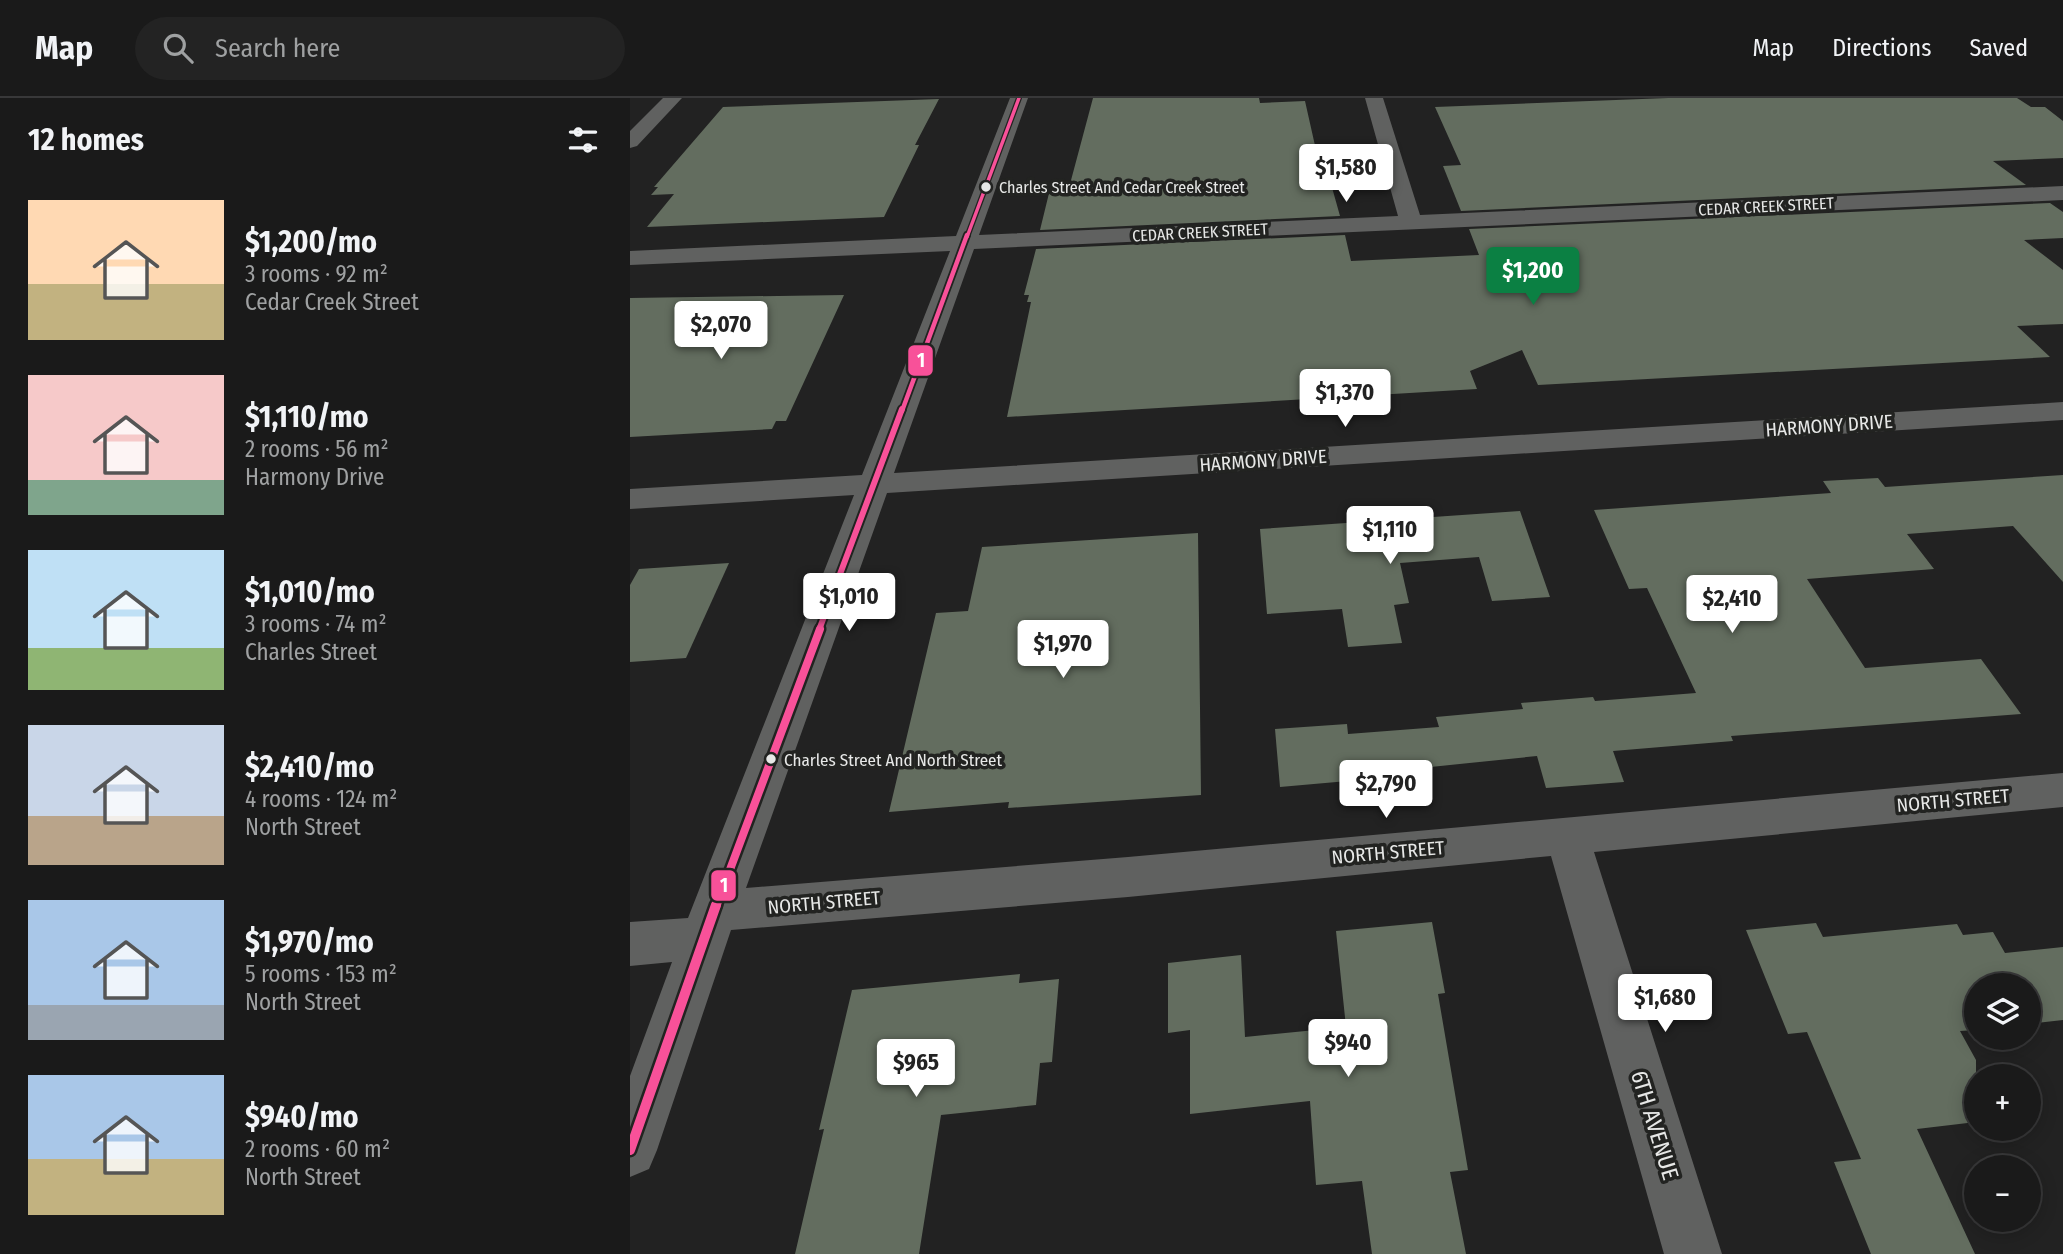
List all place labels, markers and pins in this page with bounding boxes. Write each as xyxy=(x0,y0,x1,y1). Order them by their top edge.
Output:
pin: $1,580 xyxy=(1289,144,1403,204)
place label: Charles Street And Cedar Creek Street xyxy=(999,178,1245,197)
marker: Charles Street And Cedar Creek Street xyxy=(979,180,993,194)
pin: $1,200 xyxy=(1476,248,1590,307)
pin: $2,070 xyxy=(664,302,778,361)
pin: $1,370 xyxy=(1288,370,1402,429)
pin: $1,110 xyxy=(1333,506,1447,566)
pin: $1,010 xyxy=(792,574,906,633)
pin: $2,410 xyxy=(1675,575,1789,635)
pin: $1,970 xyxy=(1006,620,1120,680)
place label: Charles Street And North Street xyxy=(784,750,1002,771)
marker: Charles Street And North Street xyxy=(764,752,778,766)
pin: $2,790 xyxy=(1329,760,1443,820)
pin: $1,680 xyxy=(1608,974,1722,1034)
pin: $940 xyxy=(1307,1020,1389,1079)
pin: $965 xyxy=(875,1040,957,1099)

